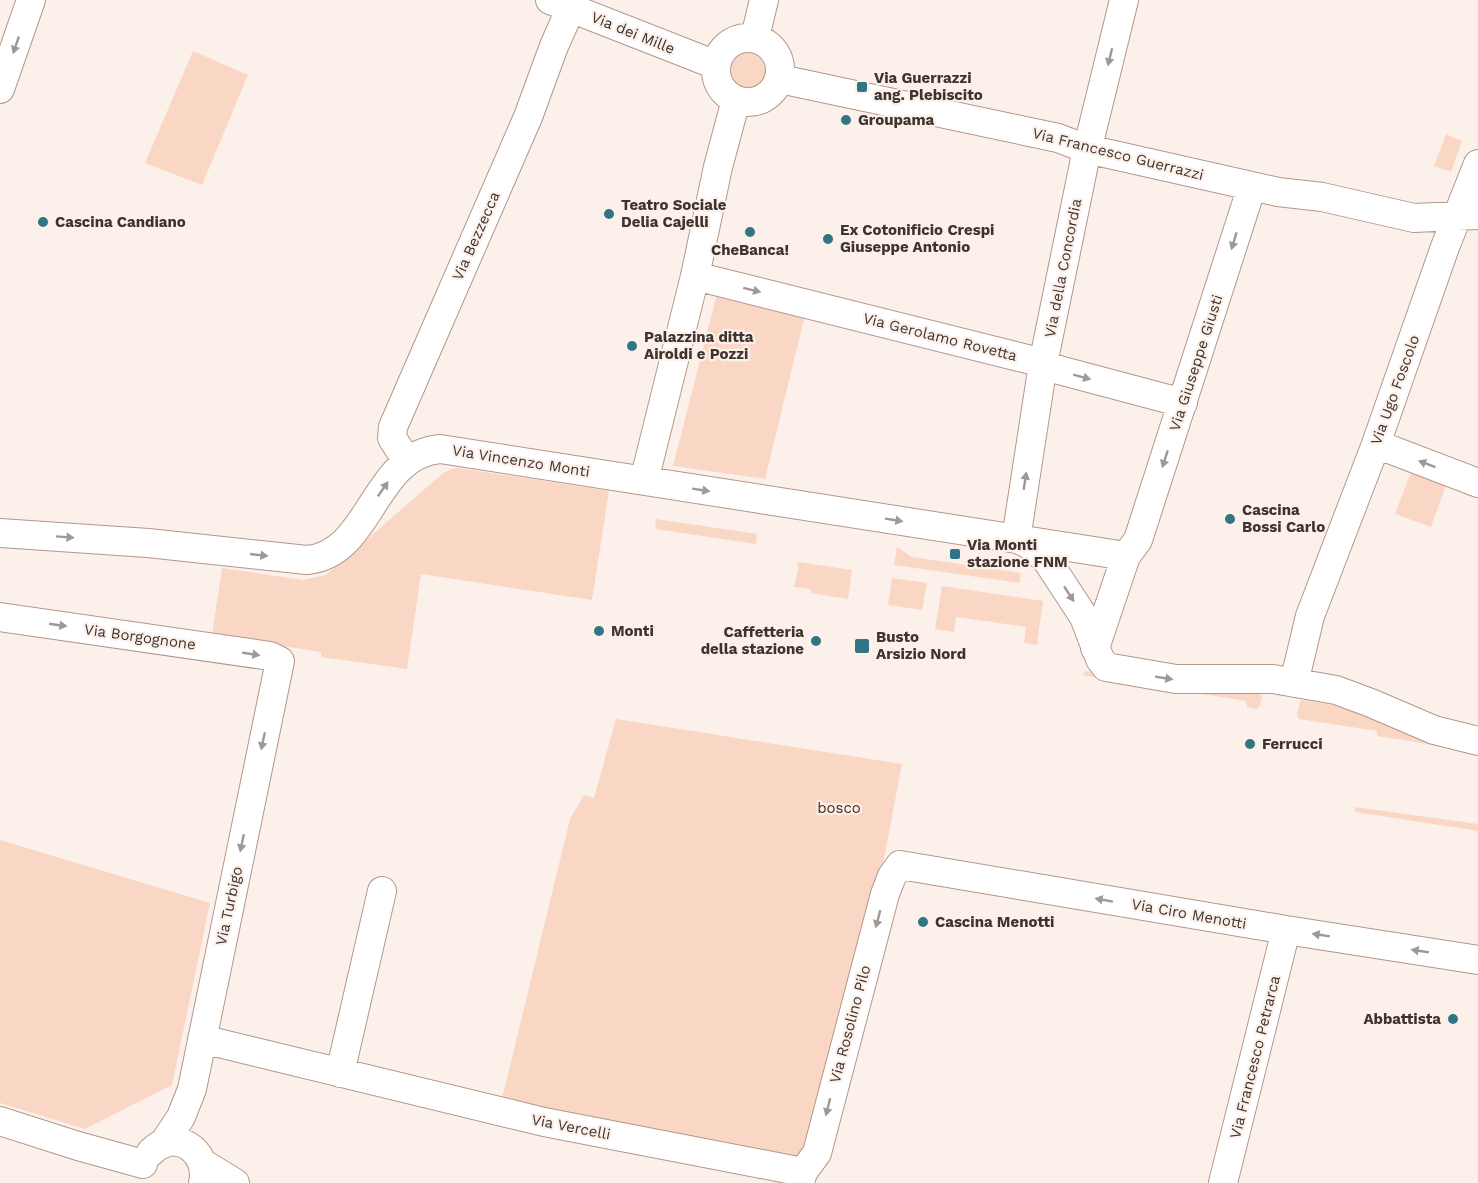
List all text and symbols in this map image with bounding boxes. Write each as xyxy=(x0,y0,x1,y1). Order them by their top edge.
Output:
street label: Via dei Mille xyxy=(588,8,678,58)
one-way arrow xyxy=(10,36,20,54)
one-way arrow xyxy=(1104,48,1114,66)
place label: Via Guerrazzi ang. Plebiscito xyxy=(874,69,983,104)
marker: Via Guerrazzi ang. Plebiscito xyxy=(855,80,869,94)
place label: Groupama xyxy=(858,111,935,129)
marker: Groupama xyxy=(839,113,853,127)
street label: Via Francesco Guerrazzi xyxy=(1030,124,1206,184)
street label: Via Bezzecca xyxy=(448,188,504,283)
place label: Teatro Sociale Delia Cajelli xyxy=(621,196,727,231)
street label: Via della Concordia xyxy=(1041,196,1085,339)
marker: Teatro Sociale Delia Cajelli xyxy=(602,207,616,221)
place label: Cascina Candiano xyxy=(55,213,186,231)
marker: Cascina Candiano xyxy=(36,215,50,229)
place label: Ex Cotonificio Crespi Giuseppe Antonio xyxy=(840,221,994,256)
marker: CheBanca! xyxy=(743,225,757,239)
marker: Ex Cotonificio Crespi Giuseppe Antonio xyxy=(821,232,835,246)
one-way arrow xyxy=(1229,233,1239,251)
place label: CheBanca! xyxy=(711,241,789,259)
one-way arrow xyxy=(743,285,761,295)
street label: Via Giuseppe Giusti xyxy=(1165,292,1227,434)
street label: Via Gerolamo Rovetta xyxy=(861,309,1019,365)
place label: Palazzina ditta Airoldi e Pozzi xyxy=(644,328,754,363)
street label: Via Ugo Foscolo xyxy=(1367,333,1423,447)
marker: Palazzina ditta Airoldi e Pozzi xyxy=(625,339,639,353)
one-way arrow xyxy=(1073,372,1092,382)
street label: Via Vincenzo Monti xyxy=(451,441,591,481)
one-way arrow xyxy=(1159,450,1169,468)
one-way arrow xyxy=(1418,459,1436,468)
one-way arrow xyxy=(1020,471,1029,490)
one-way arrow xyxy=(377,482,389,498)
one-way arrow xyxy=(692,486,711,495)
place label: Cascina Bossi Carlo xyxy=(1242,501,1325,536)
marker: Cascina Bossi Carlo xyxy=(1223,512,1237,526)
one-way arrow xyxy=(885,515,904,524)
one-way arrow xyxy=(55,532,74,542)
place label: Via Monti stazione FNM xyxy=(967,536,1068,571)
marker: Via Monti stazione FNM xyxy=(948,547,962,561)
one-way arrow xyxy=(249,550,268,560)
one-way arrow xyxy=(1063,586,1075,602)
street label: Via Borgognone xyxy=(83,620,197,654)
one-way arrow xyxy=(48,621,67,630)
place label: Monti xyxy=(611,622,654,640)
place label: Caffetteria della stazione xyxy=(701,623,804,658)
marker: Monti xyxy=(592,624,606,638)
place label: Busto Arsizio Nord xyxy=(876,628,966,663)
marker: Caffetteria della stazione xyxy=(809,634,823,648)
marker: Busto Arsizio Nord xyxy=(853,637,871,655)
one-way arrow xyxy=(241,649,260,658)
one-way arrow xyxy=(1154,673,1173,682)
one-way arrow xyxy=(258,732,267,751)
place label: Ferrucci xyxy=(1262,735,1323,753)
marker: Ferrucci xyxy=(1243,737,1257,751)
park label: bosco xyxy=(817,799,861,817)
one-way arrow xyxy=(237,833,246,852)
street label: Via Turbigo xyxy=(212,865,246,947)
one-way arrow xyxy=(1094,895,1113,904)
street label: Via Ciro Menotti xyxy=(1130,895,1248,933)
one-way arrow xyxy=(873,910,882,928)
place label: Cascina Menotti xyxy=(935,913,1054,931)
marker: Cascina Menotti xyxy=(916,915,930,929)
one-way arrow xyxy=(1311,931,1330,940)
one-way arrow xyxy=(1411,946,1430,955)
street label: Via Rosolino Pilo xyxy=(826,963,874,1085)
street label: Via Francesco Petrarca xyxy=(1226,973,1284,1140)
place label: Abbattista xyxy=(1363,1010,1441,1028)
marker: Abbattista xyxy=(1446,1012,1460,1026)
one-way arrow xyxy=(823,1098,833,1116)
street label: Via Vercelli xyxy=(530,1111,612,1143)

